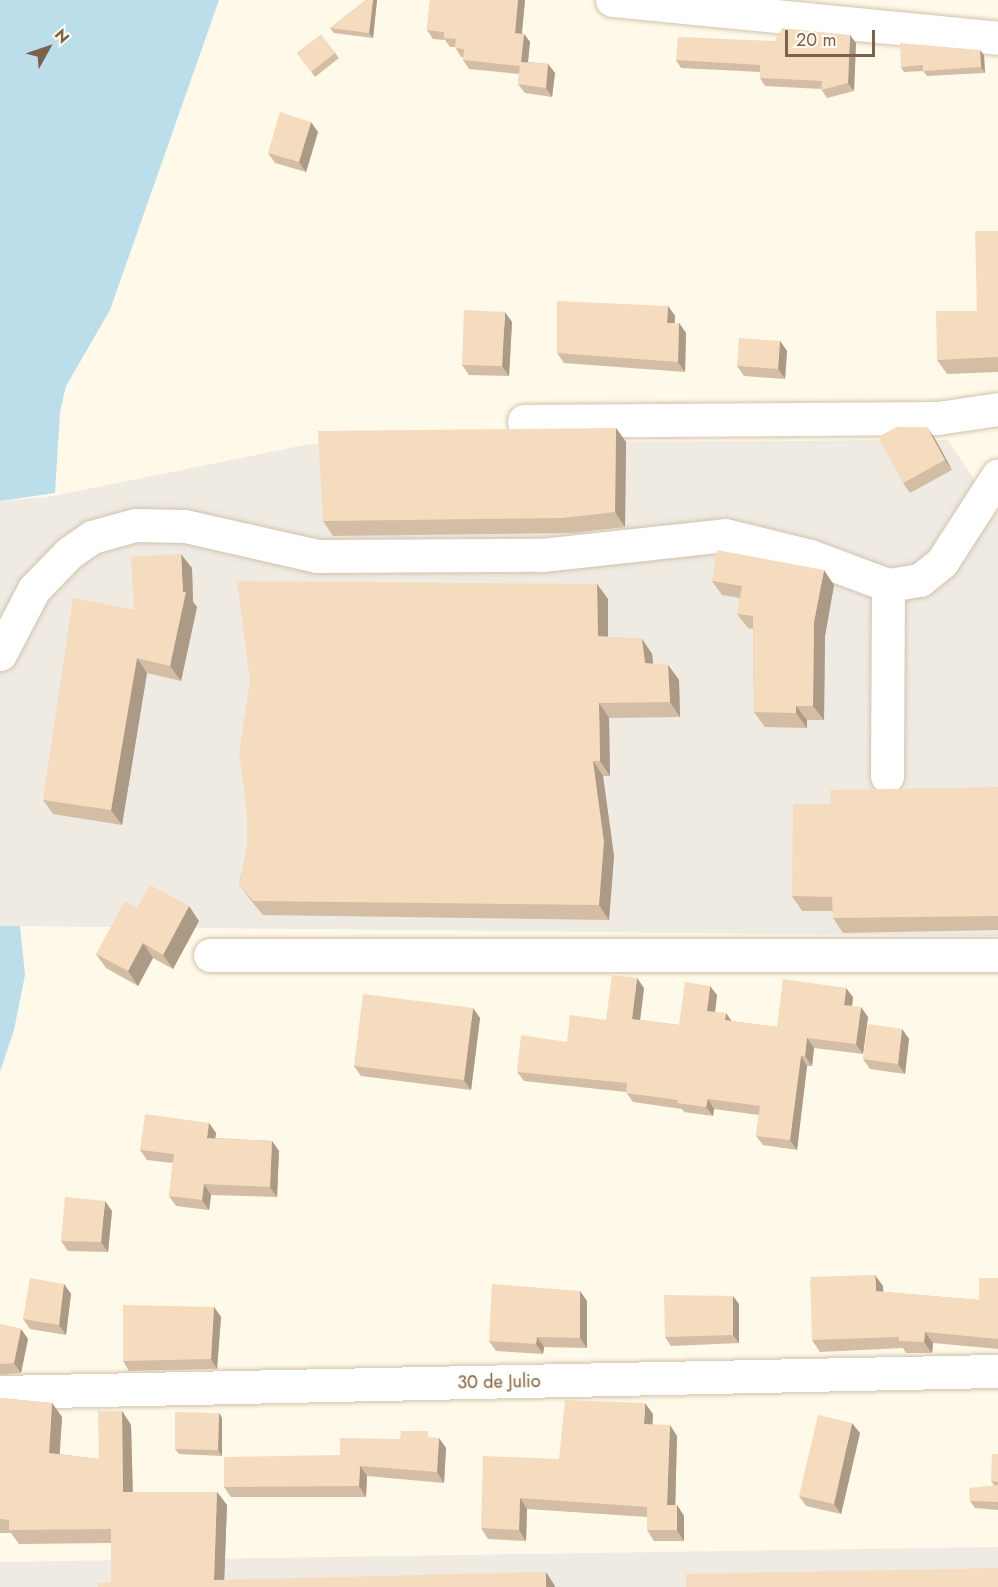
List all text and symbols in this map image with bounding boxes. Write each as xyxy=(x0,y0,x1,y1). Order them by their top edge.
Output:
north arrow xyxy=(18,18,78,78)
scale bar xyxy=(788,18,878,56)
text: N xyxy=(49,24,75,48)
text: 20 m xyxy=(796,27,836,53)
street label: 30 de Julio xyxy=(457,1370,541,1394)

